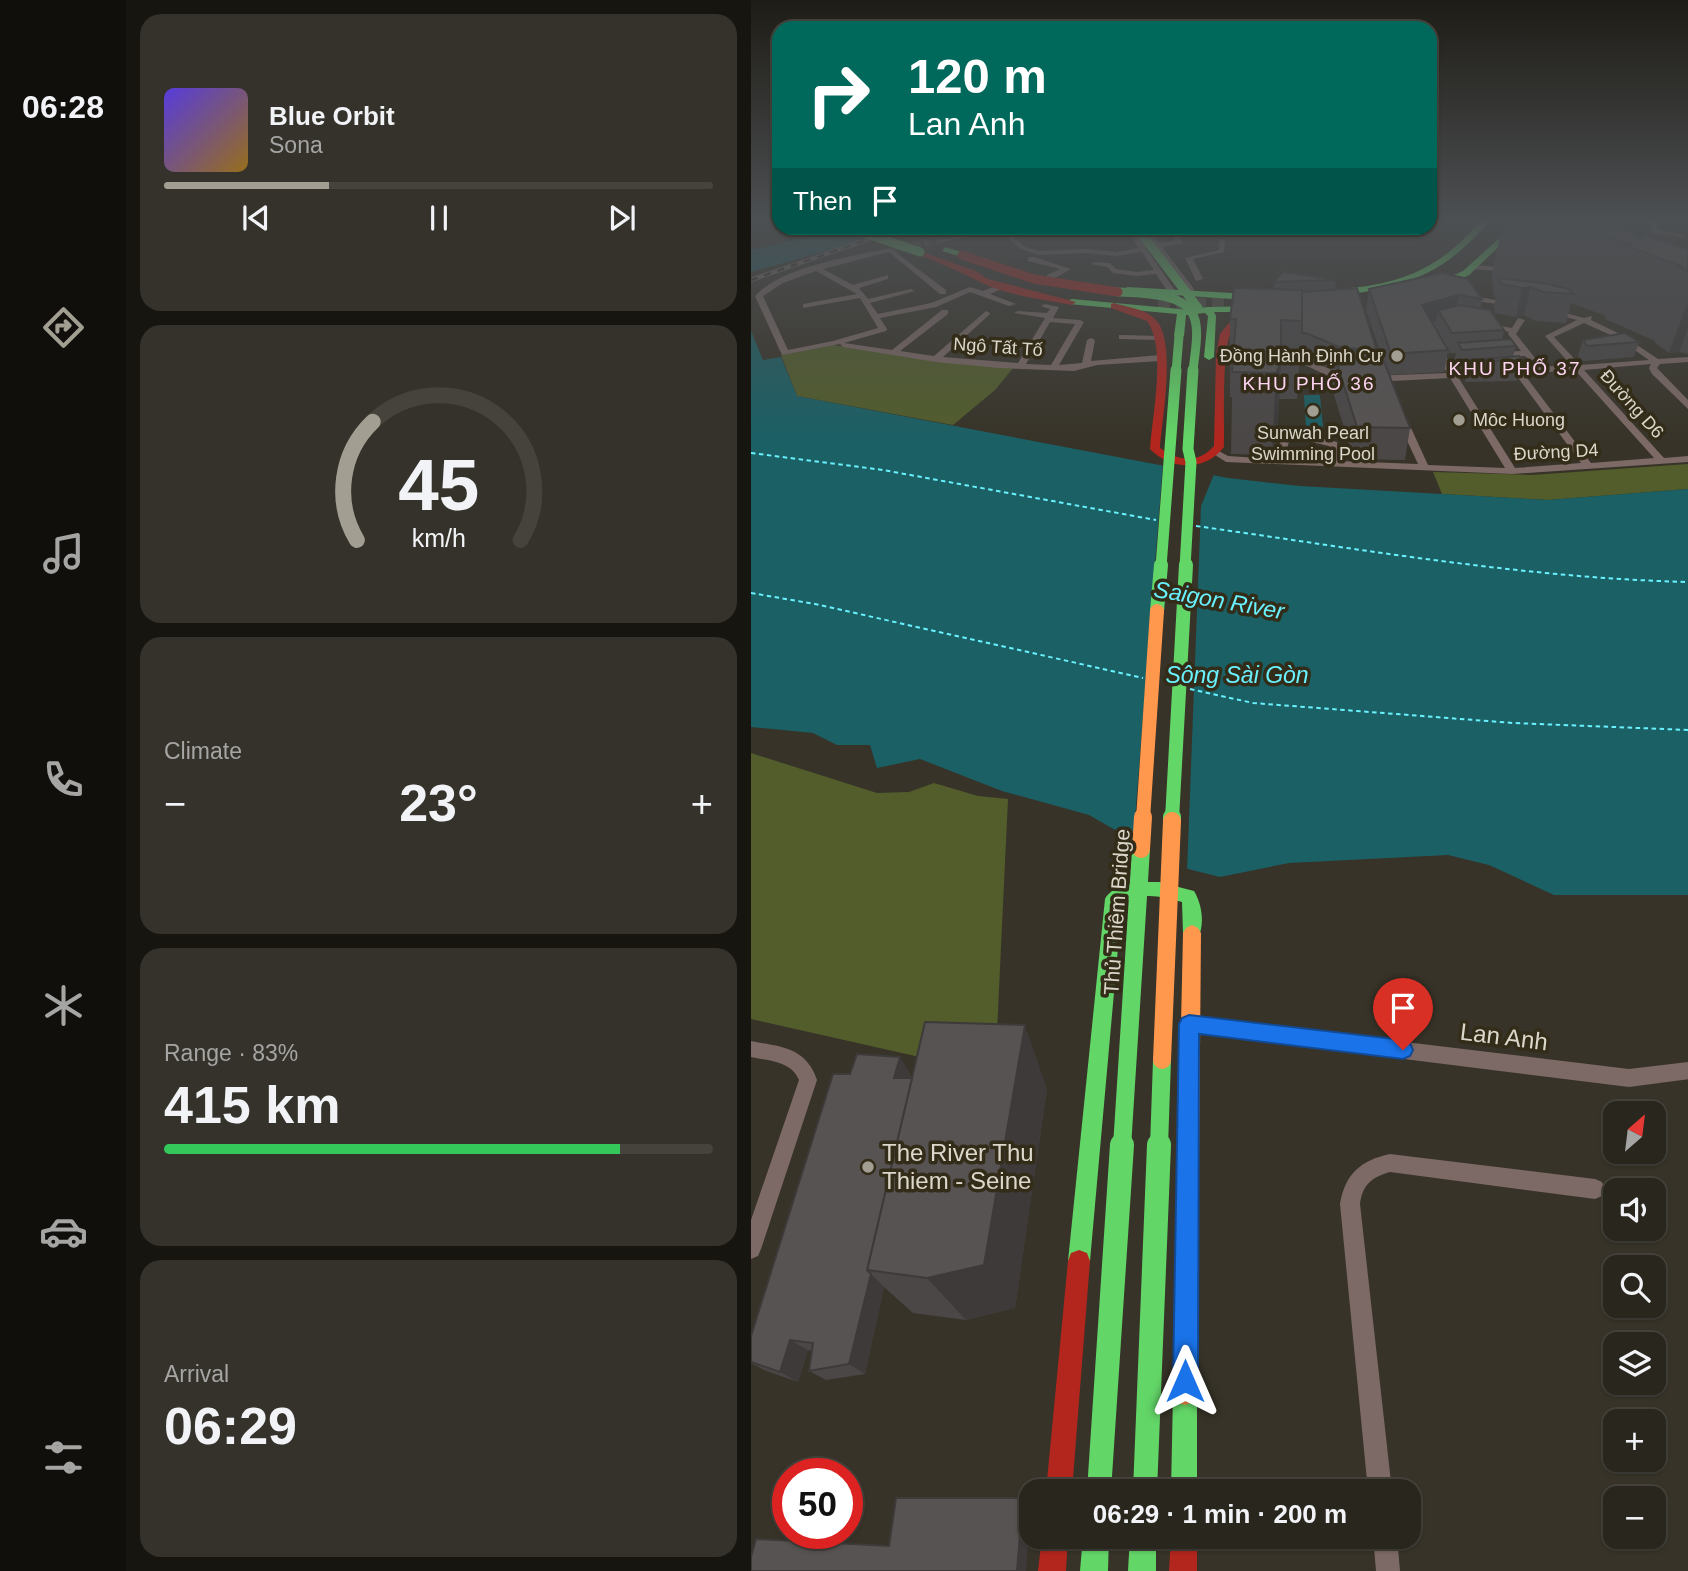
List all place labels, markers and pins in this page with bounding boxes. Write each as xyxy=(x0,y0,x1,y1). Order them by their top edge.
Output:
place label: Đồng Hành Định Cư xyxy=(1220,346,1383,366)
marker: Đồng Hành Định Cư xyxy=(1389,348,1405,364)
marker: Sunwah Pearl Swimming Pool xyxy=(1305,403,1321,419)
place label: Môc Huong xyxy=(1473,410,1565,430)
marker: Môc Huong xyxy=(1451,412,1467,428)
place label: Sunwah Pearl Swimming Pool xyxy=(1251,423,1375,464)
pin xyxy=(1373,978,1433,1050)
place label: The River Thu Thiem - Seine xyxy=(882,1139,1034,1194)
marker: The River Thu Thiem - Seine xyxy=(860,1159,876,1175)

